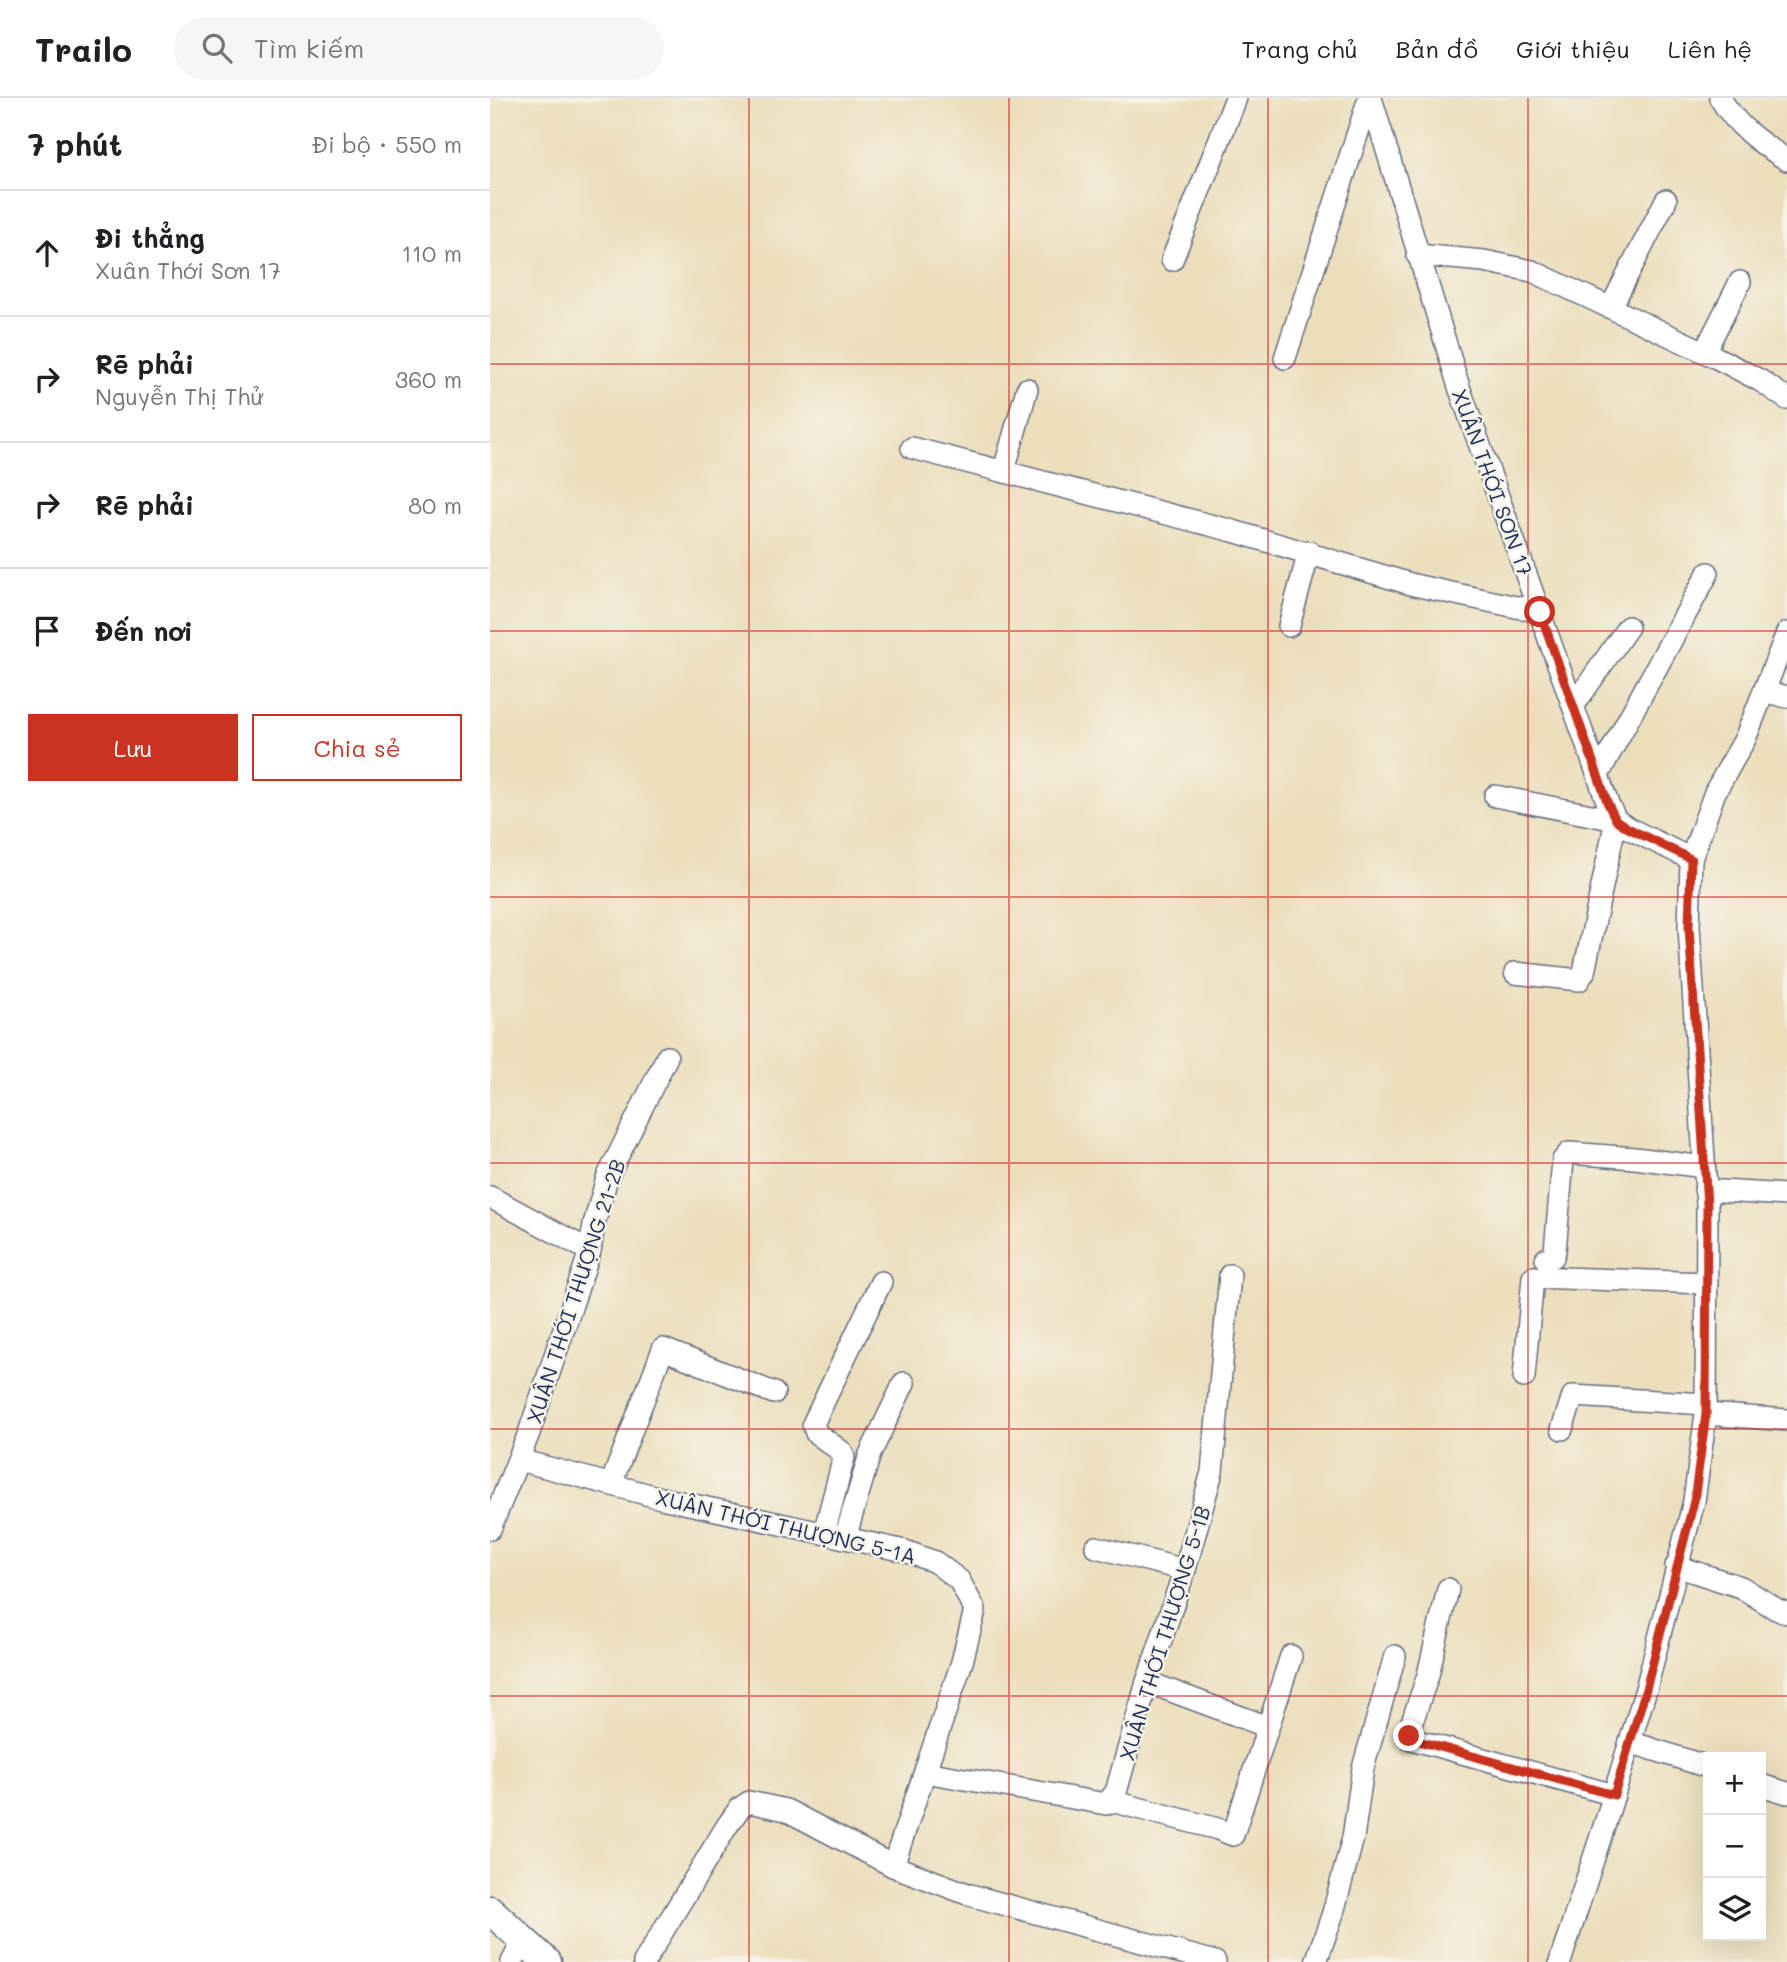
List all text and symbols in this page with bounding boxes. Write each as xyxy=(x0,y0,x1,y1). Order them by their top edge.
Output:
search box xyxy=(174,17,664,80)
text: Trailo xyxy=(35,27,132,70)
icon: search xyxy=(198,29,236,67)
text: Tìm kiếm xyxy=(254,31,364,65)
text: Trang chủ xyxy=(1242,33,1358,64)
text: Bản đồ xyxy=(1396,33,1478,64)
text: Giới thiệu xyxy=(1516,33,1630,64)
text: Liên hệ xyxy=(1668,33,1752,64)
text: 7 phút xyxy=(28,124,122,164)
text: Đi bộ · 550 m xyxy=(311,129,462,159)
text: Đi thẳng xyxy=(95,221,205,255)
icon: ahead xyxy=(28,234,66,272)
text: 110 m xyxy=(402,238,462,268)
text: Xuân Thới Sơn 17 xyxy=(95,255,281,285)
text: Rẽ phải xyxy=(95,347,194,381)
icon: right xyxy=(28,360,66,398)
text: 360 m xyxy=(395,364,462,394)
text: Nguyễn Thị Thử xyxy=(95,381,263,411)
street label: XUÂN THỚI SƠN 17 xyxy=(1447,385,1539,579)
icon: right xyxy=(28,486,66,524)
text: Rẽ phải xyxy=(95,488,194,522)
text: 80 m xyxy=(408,490,462,520)
route start xyxy=(1524,596,1555,627)
icon: arrive xyxy=(28,612,66,650)
text: Đến nơi xyxy=(95,614,193,648)
button: Lưu xyxy=(28,714,238,781)
button: Chia sẻ xyxy=(252,714,462,781)
street label: XUÂN THỚI THƯỢNG 21-2B xyxy=(520,1156,630,1426)
street label: XUÂN THỚI THƯỢNG 5-1A xyxy=(653,1483,919,1569)
street label: XUÂN THỚI THƯỢNG 5-1B xyxy=(1112,1502,1216,1764)
route end xyxy=(1393,1720,1424,1751)
map controls xyxy=(1703,1752,1766,1941)
button: + xyxy=(1703,1752,1766,1815)
button: − xyxy=(1703,1815,1766,1878)
button: layers xyxy=(1703,1878,1766,1941)

